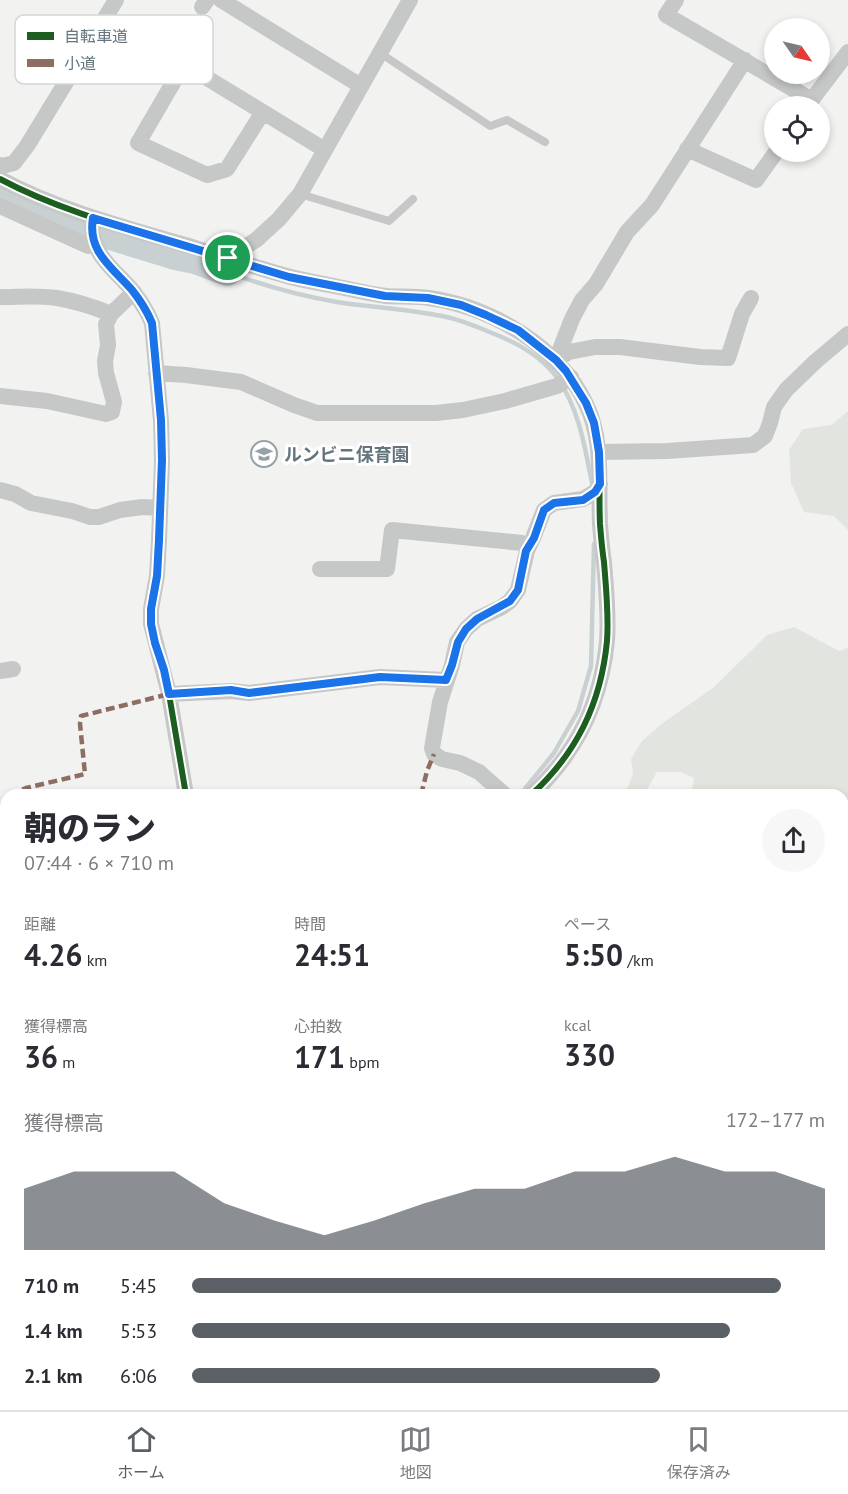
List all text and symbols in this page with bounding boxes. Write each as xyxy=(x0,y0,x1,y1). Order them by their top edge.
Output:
legend xyxy=(15,15,213,84)
north arrow xyxy=(764,18,830,84)
map controls xyxy=(764,18,830,162)
text: 自転車道 xyxy=(64,26,128,46)
text: 小道 xyxy=(64,53,96,73)
button: locate xyxy=(764,96,830,162)
pin xyxy=(202,232,253,283)
icon: arrive xyxy=(211,241,244,274)
school or university icon: ルンビニ保育園 xyxy=(249,439,279,469)
place label: ルンビニ保育園 xyxy=(284,443,410,466)
text: 朝のラン xyxy=(24,806,156,849)
button: share xyxy=(762,809,825,872)
text: 07:44 · 6 × 710 m xyxy=(24,850,174,876)
text: 距離 xyxy=(24,914,56,934)
text: 時間 xyxy=(294,914,326,934)
text: ペース xyxy=(564,914,611,934)
text: 4.26 xyxy=(24,935,82,974)
text: 24:51 xyxy=(294,935,370,974)
text: 5:50 xyxy=(564,935,623,974)
text: km xyxy=(82,950,107,970)
text: /km xyxy=(623,950,654,970)
text: kcal xyxy=(564,1015,591,1035)
text: 獲得標高 xyxy=(24,1016,88,1036)
text: 心拍数 xyxy=(294,1016,342,1036)
text: 330 xyxy=(564,1035,615,1074)
text: 36 xyxy=(24,1037,58,1076)
text: 171 xyxy=(294,1037,345,1076)
text: m xyxy=(58,1052,75,1072)
text: bpm xyxy=(345,1052,380,1072)
text: 172–177 m xyxy=(726,1107,825,1133)
text: 獲得標高 xyxy=(24,1110,104,1136)
text: 710 m xyxy=(24,1273,79,1299)
text: 5:45 xyxy=(120,1273,157,1299)
text: 1.4 km xyxy=(24,1318,83,1344)
text: 5:53 xyxy=(120,1318,157,1344)
text: 2.1 km xyxy=(24,1363,83,1389)
text: 6:06 xyxy=(120,1363,157,1389)
tab: ホーム xyxy=(117,1423,165,1483)
tab: 地図 xyxy=(399,1423,432,1483)
tab: 保存済み xyxy=(667,1423,731,1483)

